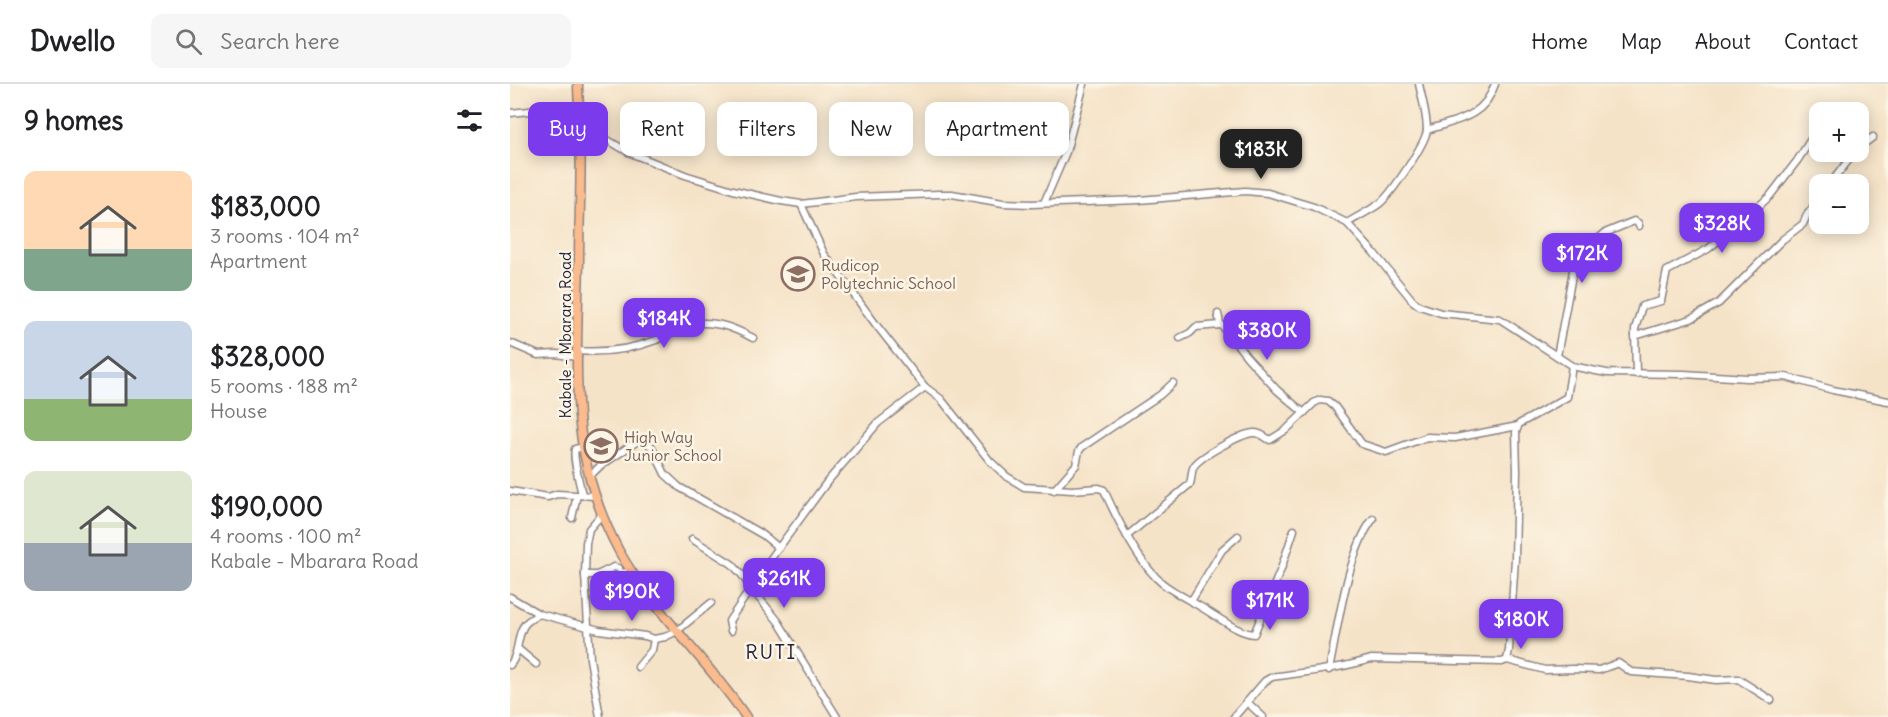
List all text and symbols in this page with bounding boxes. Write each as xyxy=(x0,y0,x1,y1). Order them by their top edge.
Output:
search box xyxy=(151,14,571,68)
text: Dwello xyxy=(30,23,115,59)
icon: search xyxy=(172,25,205,58)
text: Search here xyxy=(220,27,340,55)
text: Home xyxy=(1531,28,1588,55)
text: Map xyxy=(1621,28,1662,55)
text: About xyxy=(1695,28,1751,55)
text: Contact xyxy=(1784,28,1858,55)
chip: Buy xyxy=(528,102,608,156)
chip: Rent xyxy=(620,102,705,156)
chip: Filters xyxy=(717,102,817,156)
chip: New xyxy=(829,102,913,156)
chip: Apartment xyxy=(925,102,1069,156)
map controls xyxy=(1809,102,1869,234)
button: + xyxy=(1809,102,1869,162)
text: 9 homes xyxy=(24,104,123,137)
icon: filters xyxy=(453,104,486,137)
pin: $183K xyxy=(1219,129,1303,180)
text: $183K xyxy=(1234,136,1288,161)
button: − xyxy=(1809,174,1869,234)
text: $183,000 xyxy=(210,190,321,223)
icon: home xyxy=(72,195,144,267)
pin: $328K xyxy=(1680,203,1764,254)
text: $328K xyxy=(1693,210,1751,235)
text: 3 rooms · 104 m² xyxy=(210,223,360,248)
pin: $172K xyxy=(1540,233,1624,284)
text: $172K xyxy=(1556,240,1608,265)
text: Apartment xyxy=(210,248,307,273)
street label: Kabale - Mbarara Road xyxy=(555,252,575,418)
place label: Rudicop Polytechnic School xyxy=(821,255,956,293)
school or university icon: Rudicop Polytechnic School xyxy=(780,256,816,292)
pin: $184K xyxy=(622,298,706,349)
text: $184K xyxy=(637,305,691,330)
pin: $380K xyxy=(1225,310,1309,361)
text: $380K xyxy=(1237,317,1297,342)
text: $328,000 xyxy=(210,340,325,373)
icon: home xyxy=(72,345,144,417)
text: 5 rooms · 188 m² xyxy=(210,373,358,398)
text: House xyxy=(210,398,267,423)
place label: High Way Junior School xyxy=(624,427,721,465)
school or university icon: High Way Junior School xyxy=(583,428,619,464)
text: $190,000 xyxy=(210,490,323,523)
icon: home xyxy=(72,495,144,567)
text: 4 rooms · 100 m² xyxy=(210,523,361,548)
text: Kabale - Mbarara Road xyxy=(210,548,418,573)
pin: $261K xyxy=(742,558,826,609)
text: $261K xyxy=(757,565,811,590)
pin: $190K xyxy=(590,571,674,622)
text: $190K xyxy=(604,578,660,603)
pin: $171K xyxy=(1228,580,1312,631)
text: $171K xyxy=(1246,587,1294,612)
pin: $180K xyxy=(1479,599,1563,650)
text: $180K xyxy=(1493,606,1549,631)
district label: RUTI xyxy=(745,639,797,664)

